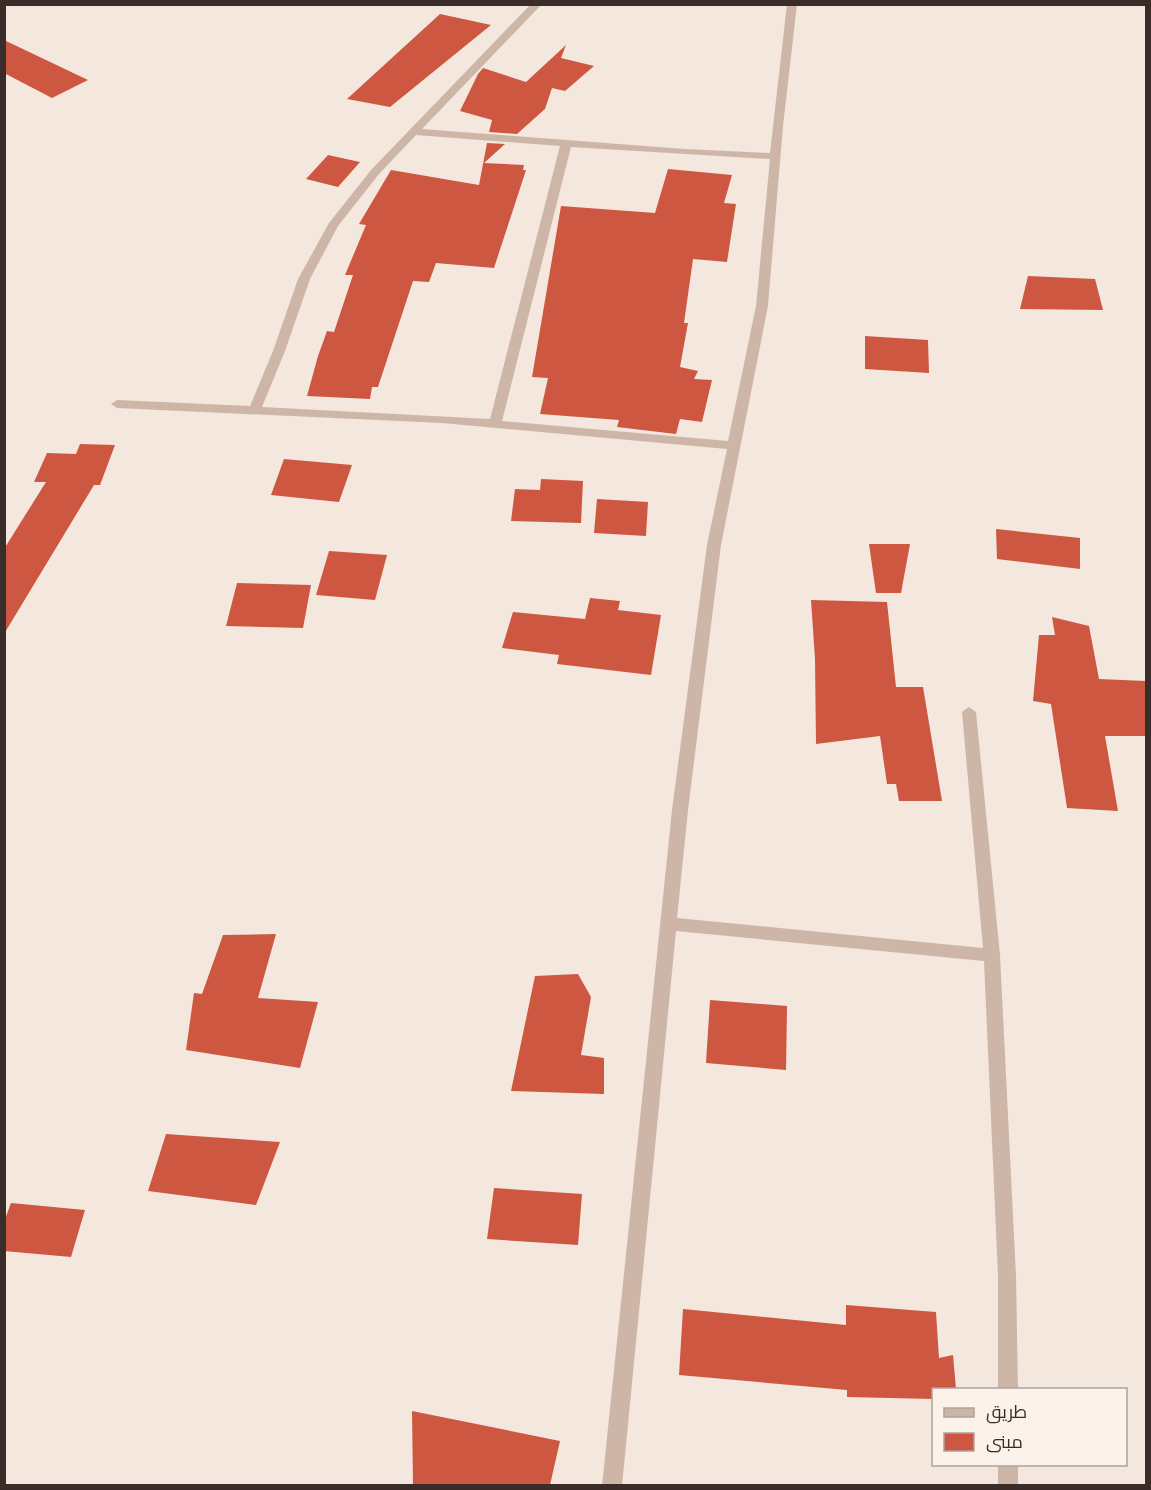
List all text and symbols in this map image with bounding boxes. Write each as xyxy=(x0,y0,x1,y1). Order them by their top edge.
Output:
legend xyxy=(932,1388,1127,1466)
text: طريق xyxy=(986,1399,1027,1425)
text: مبنى xyxy=(986,1429,1023,1455)

